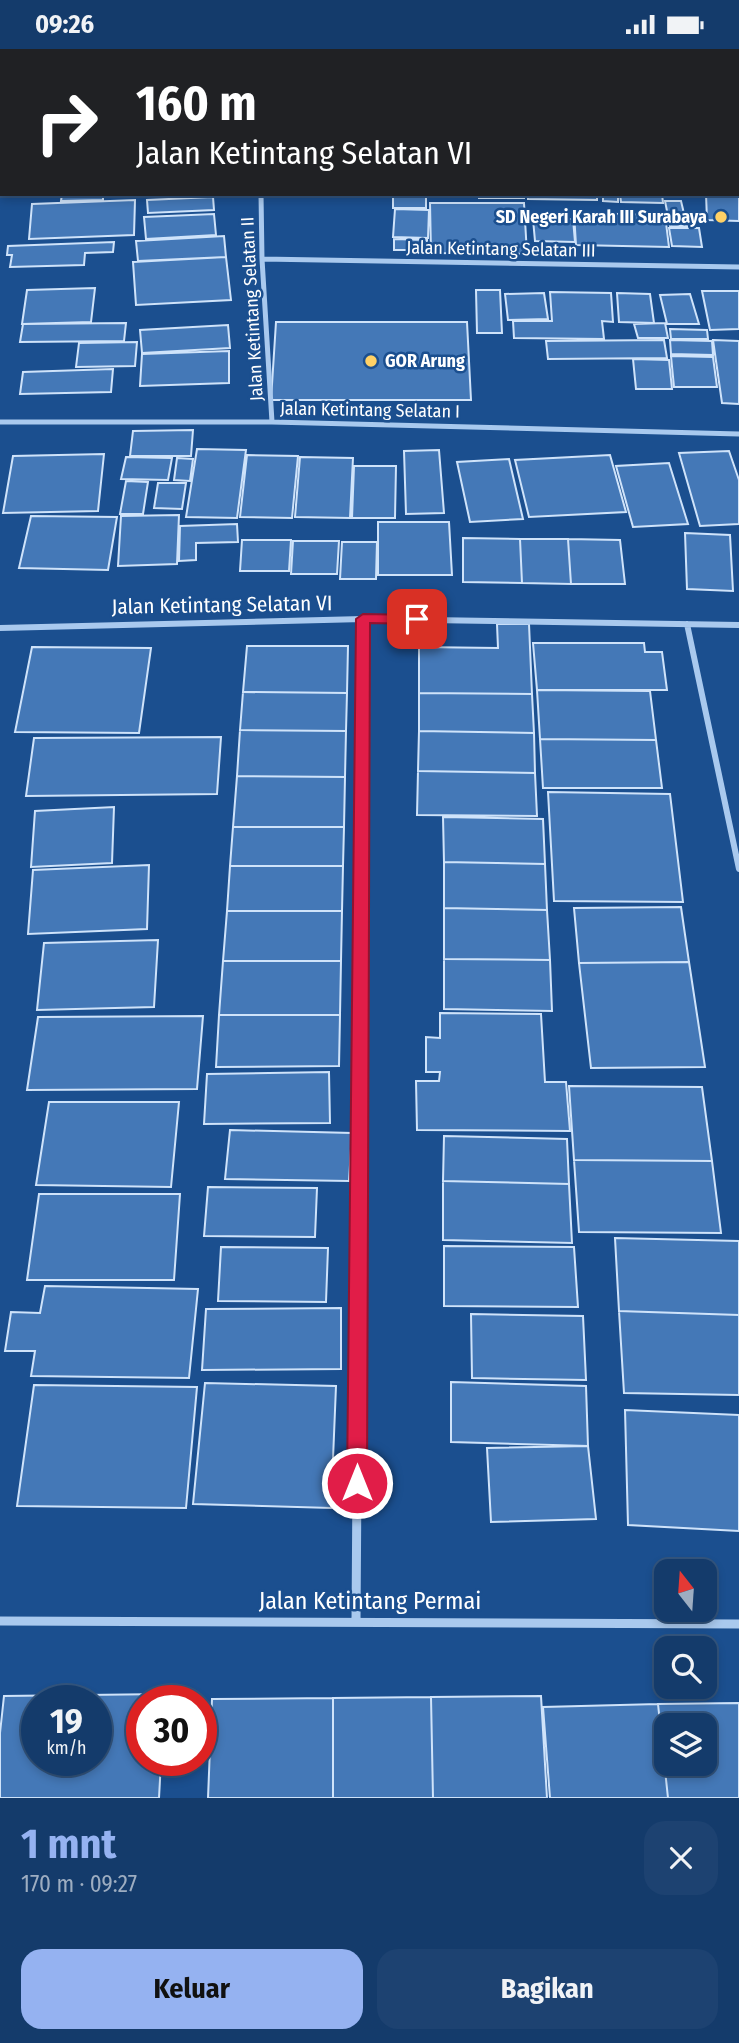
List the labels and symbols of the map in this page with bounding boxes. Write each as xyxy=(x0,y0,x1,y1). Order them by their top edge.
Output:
place label: SD Negeri Karah III Surabaya xyxy=(496,206,707,228)
marker: SD Negeri Karah III Surabaya xyxy=(713,209,729,225)
street label: Jalan Ketintang Selatan II xyxy=(236,216,268,402)
street label: Jalan Ketintang Selatan III xyxy=(406,236,596,262)
place label: GOR Arung xyxy=(385,350,465,372)
marker: GOR Arung xyxy=(363,353,379,369)
street label: Jalan Ketintang Selatan I xyxy=(280,397,460,423)
pin xyxy=(387,589,447,649)
street label: Jalan Ketintang Selatan VI xyxy=(112,590,332,620)
position arrow xyxy=(320,1446,394,1520)
north arrow xyxy=(654,1559,718,1622)
street label: Jalan Ketintang Permai xyxy=(259,1587,481,1615)
speed limit sign: 30 xyxy=(126,1685,217,1776)

